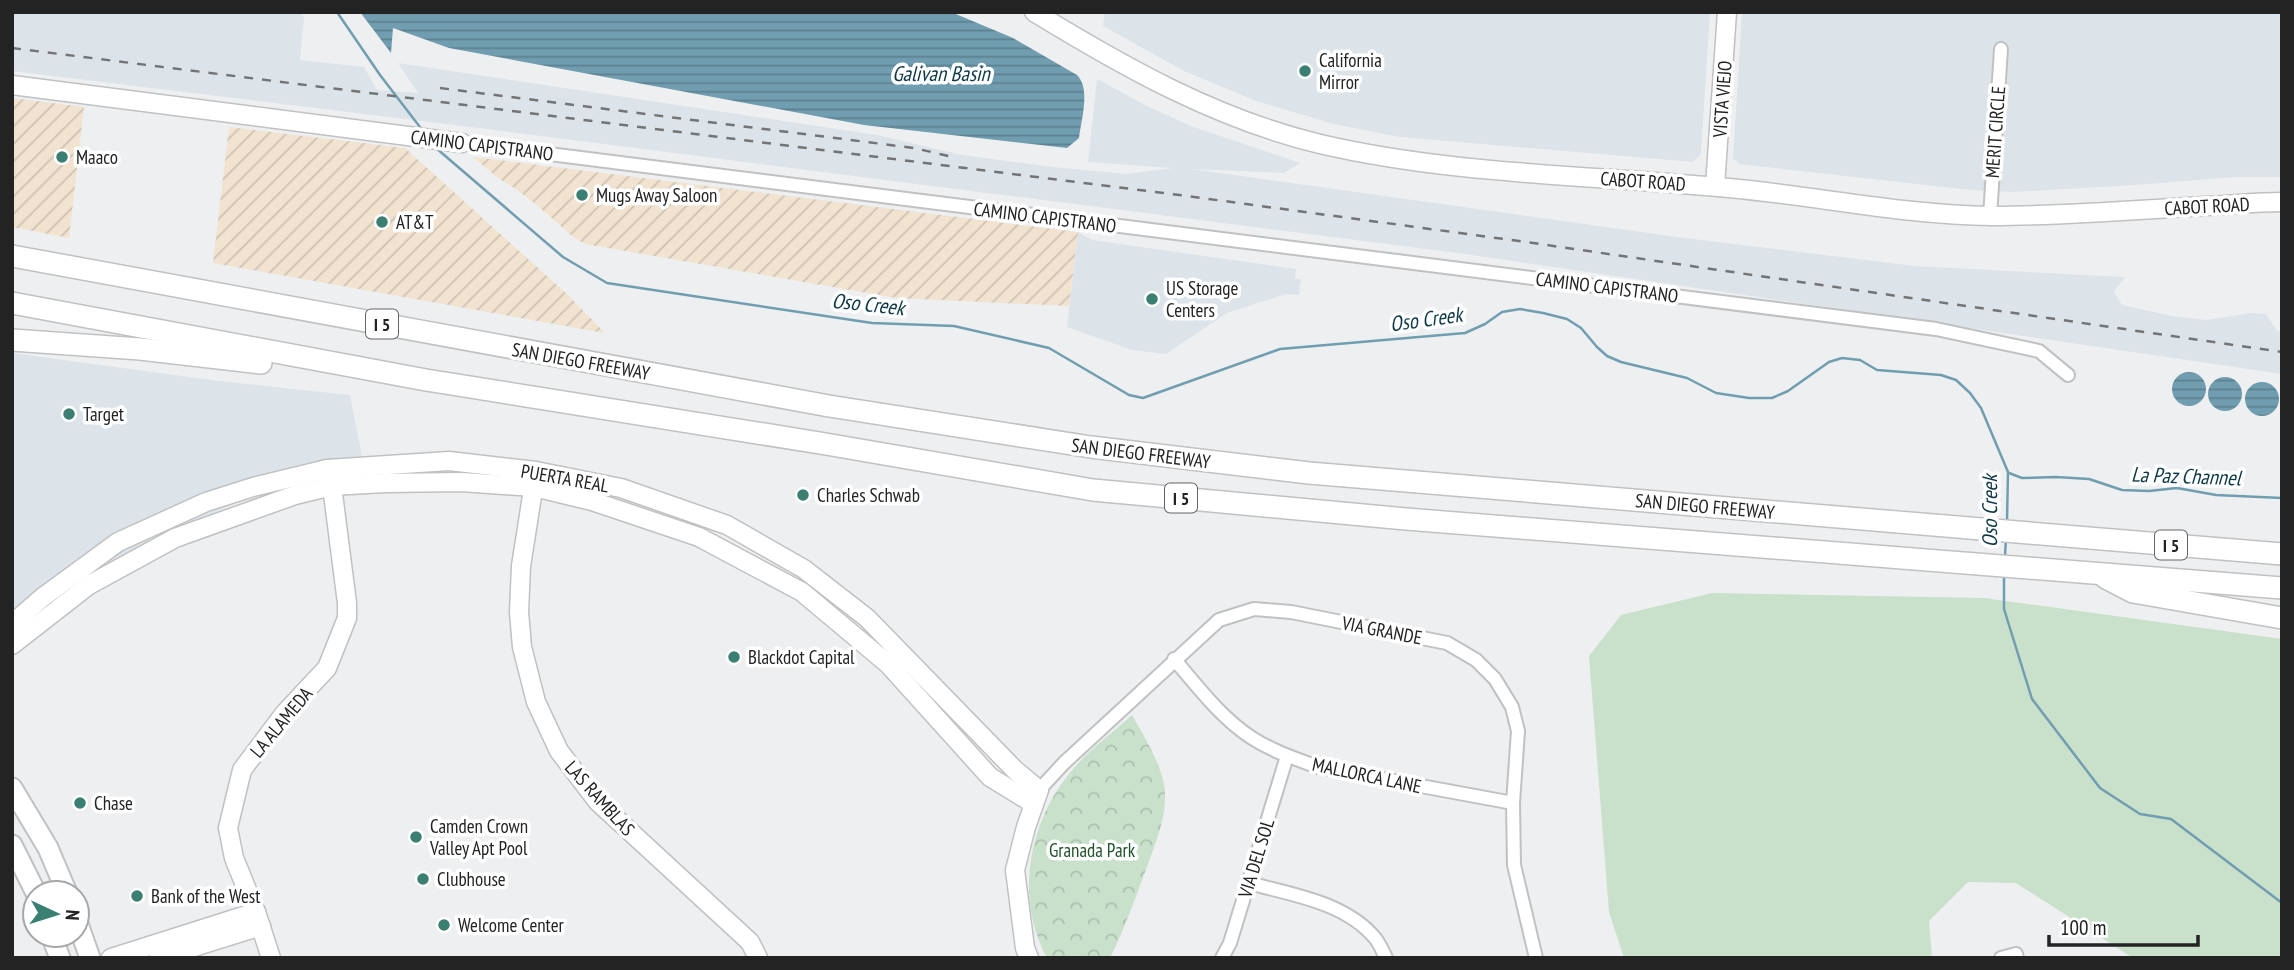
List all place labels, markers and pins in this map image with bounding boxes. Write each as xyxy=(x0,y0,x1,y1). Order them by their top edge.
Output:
place label: California Mirror xyxy=(1319,48,1382,94)
marker: California Mirror xyxy=(1297,63,1313,79)
place label: Maaco xyxy=(76,145,118,169)
marker: Maaco xyxy=(54,149,70,165)
place label: Mugs Away Saloon xyxy=(596,183,717,207)
marker: Mugs Away Saloon xyxy=(574,187,590,203)
place label: AT&T xyxy=(396,210,434,234)
marker: AT&T xyxy=(374,214,390,230)
place label: US Storage Centers xyxy=(1166,276,1238,322)
marker: US Storage Centers xyxy=(1144,291,1160,307)
place label: Target xyxy=(83,402,125,426)
marker: Target xyxy=(61,406,77,422)
place label: Charles Schwab xyxy=(817,483,920,507)
marker: Charles Schwab xyxy=(795,487,811,503)
place label: Blackdot Capital xyxy=(748,645,855,669)
marker: Blackdot Capital xyxy=(726,649,742,665)
place label: Chase xyxy=(94,791,133,815)
marker: Chase xyxy=(72,795,88,811)
place label: Camden Crown Valley Apt Pool xyxy=(429,814,528,860)
marker: Camden Crown Valley Apt Pool xyxy=(408,829,424,845)
place label: Clubhouse xyxy=(437,867,506,891)
marker: Clubhouse xyxy=(415,871,431,887)
place label: Bank of the West xyxy=(151,884,261,908)
marker: Bank of the West xyxy=(129,888,145,904)
place label: Welcome Center xyxy=(458,913,565,937)
marker: Welcome Center xyxy=(436,917,452,933)

